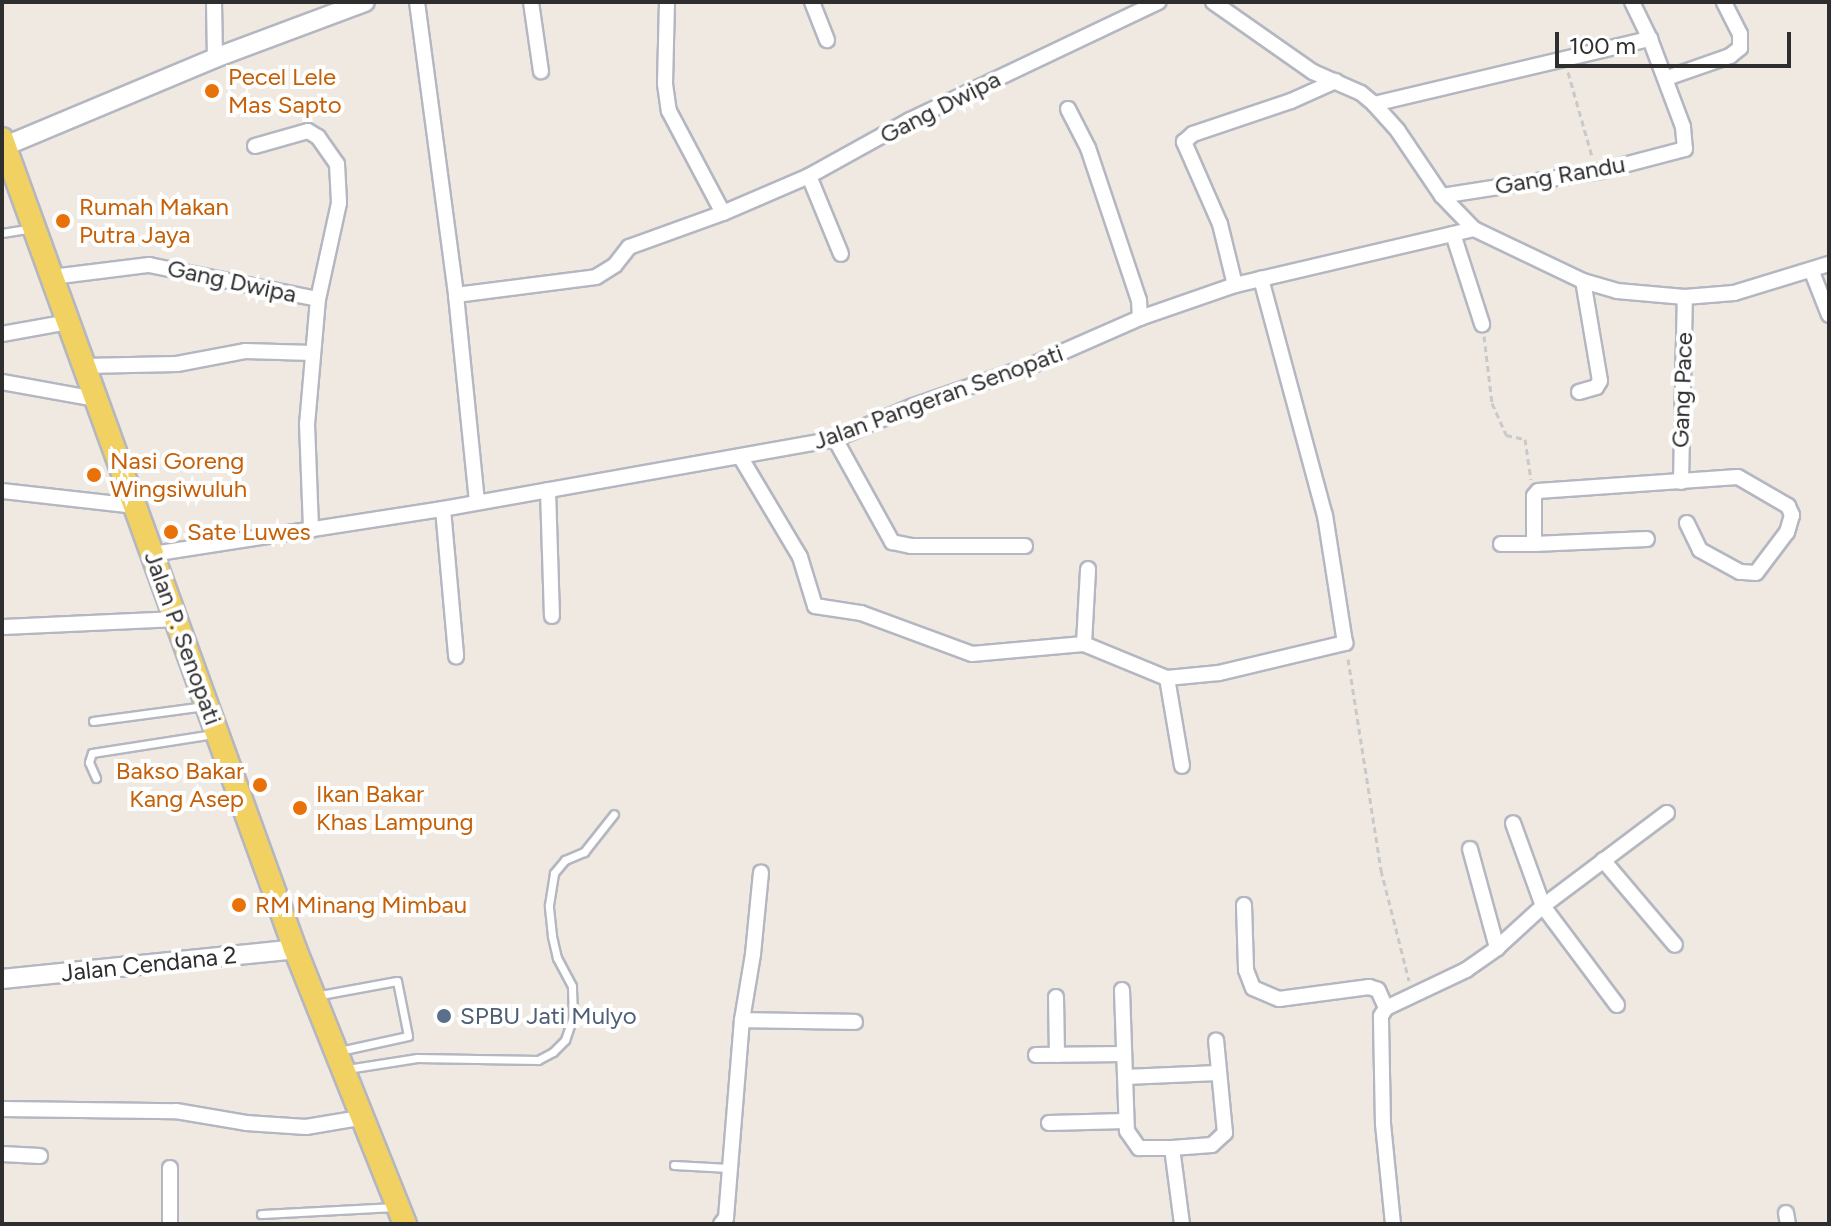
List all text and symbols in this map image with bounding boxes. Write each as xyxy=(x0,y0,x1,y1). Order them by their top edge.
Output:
scale bar xyxy=(1559,16,1795,66)
text: 100 m xyxy=(1569,31,1636,60)
place label: Pecel Lele Mas Sapto xyxy=(228,63,342,119)
street label: Gang Dwipa xyxy=(875,64,1005,150)
marker: Pecel Lele Mas Sapto xyxy=(203,82,221,100)
street label: Gang Randu xyxy=(1493,149,1627,201)
place label: Rumah Makan Putra Jaya xyxy=(79,193,229,249)
marker: Rumah Makan Putra Jaya xyxy=(54,212,72,230)
street label: Gang Dwipa xyxy=(165,253,299,309)
street label: Gang Pace xyxy=(1666,332,1698,448)
street label: Jalan Pangeran Senopati xyxy=(809,338,1067,456)
place label: Nasi Goreng Wingsiwuluh xyxy=(110,447,247,503)
marker: Nasi Goreng Wingsiwuluh xyxy=(85,466,103,484)
place label: Sate Luwes xyxy=(187,518,311,546)
marker: Sate Luwes xyxy=(162,523,180,541)
street label: Jalan P. Senopati xyxy=(138,547,228,729)
place label: Bakso Bakar Kang Asep xyxy=(116,757,244,813)
marker: Bakso Bakar Kang Asep xyxy=(251,776,269,794)
place label: Ikan Bakar Khas Lampung xyxy=(316,780,474,836)
marker: Ikan Bakar Khas Lampung xyxy=(291,799,309,817)
place label: RM Minang Mimbau xyxy=(255,891,467,919)
marker: RM Minang Mimbau xyxy=(230,896,248,914)
street label: Jalan Cendana 2 xyxy=(60,940,238,988)
place label: SPBU Jati Mulyo xyxy=(460,1002,637,1030)
marker: SPBU Jati Mulyo xyxy=(435,1007,453,1025)

